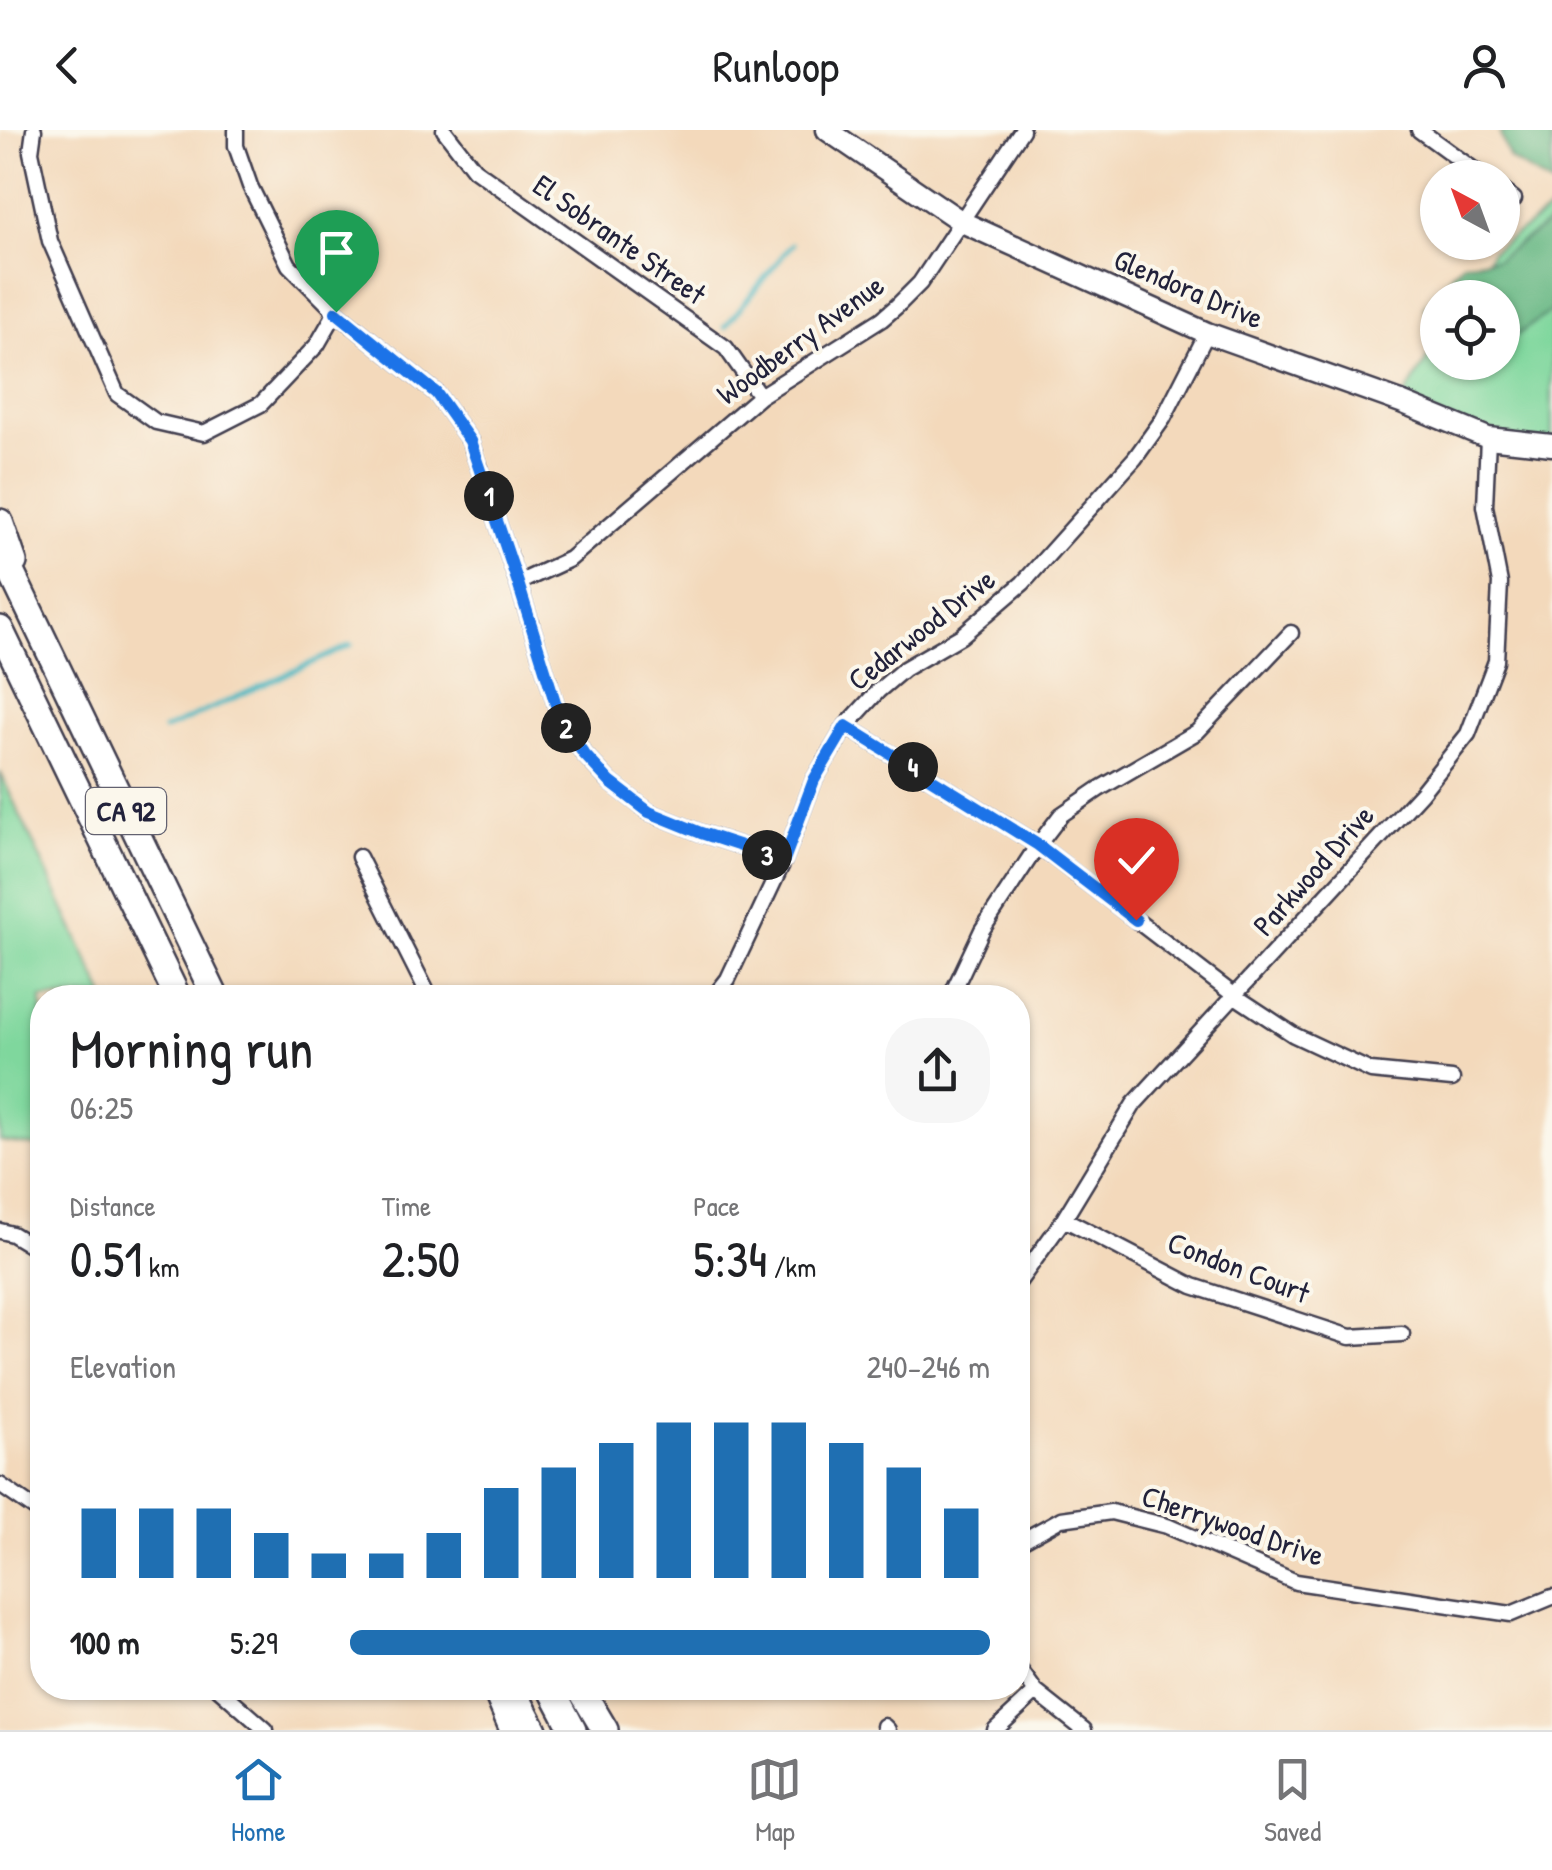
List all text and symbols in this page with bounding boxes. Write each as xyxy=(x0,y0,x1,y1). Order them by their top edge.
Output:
text: Runloop xyxy=(713,35,839,96)
icon: back xyxy=(40,38,95,93)
icon: person xyxy=(1457,38,1512,93)
north arrow xyxy=(1420,160,1520,260)
map controls xyxy=(1420,160,1520,380)
street label: El Sobrante Street xyxy=(526,165,715,314)
pin xyxy=(294,210,379,313)
icon: arrive xyxy=(309,225,364,280)
street label: Glendora Drive xyxy=(1108,239,1270,337)
street label: Woodberry Avenue xyxy=(708,265,892,413)
button: locate xyxy=(1420,280,1520,380)
pin: 1 xyxy=(464,471,514,521)
text: 1 xyxy=(484,477,494,515)
street label: Cedarwood Drive xyxy=(839,559,1003,699)
pin: 2 xyxy=(541,703,591,753)
text: 2 xyxy=(559,709,573,747)
pin: 4 xyxy=(888,742,938,792)
text: 4 xyxy=(908,748,918,786)
road number: CA 92 xyxy=(86,788,166,834)
street label: Parkwood Drive xyxy=(1243,796,1383,944)
pin xyxy=(1094,818,1179,921)
pin: 3 xyxy=(742,830,792,880)
icon: check xyxy=(1109,833,1164,888)
text: 3 xyxy=(761,836,773,874)
text: Morning run xyxy=(70,1011,313,1085)
button: share xyxy=(885,1018,990,1123)
text: 06:25 xyxy=(70,1086,133,1129)
text: Distance xyxy=(70,1187,156,1225)
text: Time xyxy=(382,1187,431,1225)
text: Pace xyxy=(693,1187,740,1225)
street label: Condon Court xyxy=(1162,1222,1316,1313)
text: 0.51 xyxy=(70,1225,142,1293)
text: 2:50 xyxy=(382,1225,460,1293)
text: 5:34 xyxy=(693,1225,767,1293)
text: km xyxy=(142,1248,180,1286)
text: /km xyxy=(767,1248,816,1286)
text: Elevation xyxy=(70,1345,176,1388)
text: 240–246 m xyxy=(866,1345,990,1388)
street label: Cherrywood Drive xyxy=(1137,1475,1329,1575)
text: 100 m xyxy=(70,1621,139,1664)
text: 5:29 xyxy=(230,1621,278,1664)
tab: Home xyxy=(231,1752,286,1850)
tab: Map xyxy=(747,1752,802,1850)
tab: Saved xyxy=(1264,1752,1321,1850)

